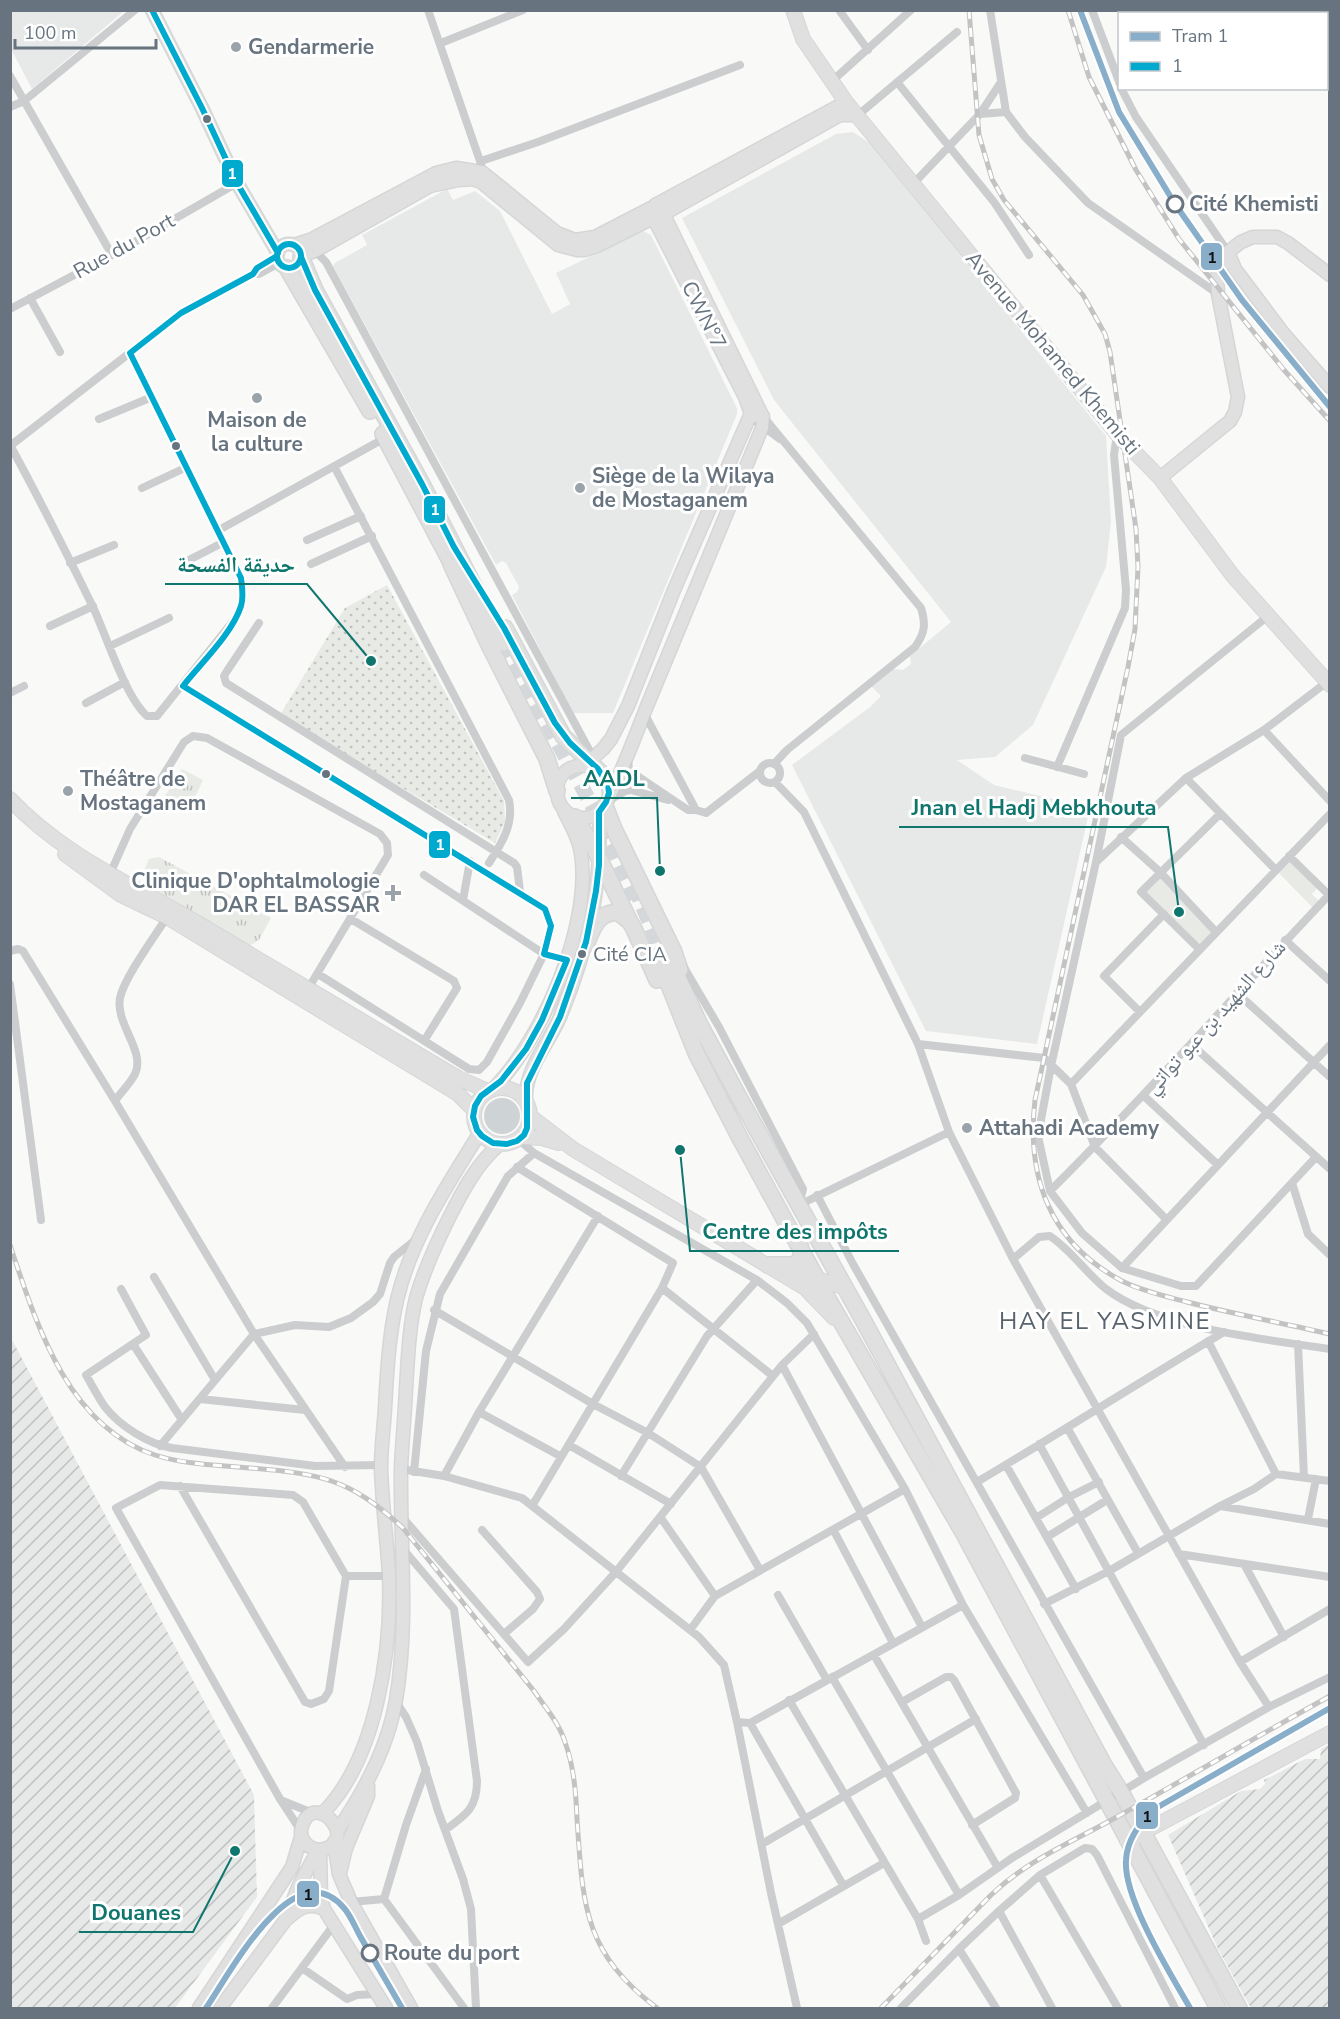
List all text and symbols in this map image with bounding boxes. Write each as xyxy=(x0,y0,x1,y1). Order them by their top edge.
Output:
scale bar xyxy=(15,12,156,50)
legend xyxy=(1118,12,1328,90)
text: 100 m xyxy=(24,21,76,45)
text: Tram 1 xyxy=(1172,24,1228,48)
place label: Gendarmerie xyxy=(248,33,374,61)
marker: Gendarmerie xyxy=(229,40,243,54)
text: 1 xyxy=(1172,54,1183,78)
unlabelled marker xyxy=(201,113,213,125)
line badge: 1 xyxy=(221,159,244,188)
text: 1 xyxy=(227,163,237,185)
place label: Cité Khemisti xyxy=(1189,190,1319,218)
marker: Cité Khemisti xyxy=(1166,195,1184,213)
street label: Rue du Port xyxy=(68,206,180,285)
line badge: 1 xyxy=(1200,242,1223,271)
street label: Avenue Mohamed Khemisti xyxy=(959,245,1147,461)
text: 1 xyxy=(1207,247,1217,269)
street label: CWN°7 xyxy=(675,276,733,354)
marker: Maison de la culture xyxy=(250,391,264,405)
place label: Maison de la culture xyxy=(207,406,307,458)
unlabelled marker xyxy=(170,440,182,452)
place label: Siège de la Wilaya de Mostaganem xyxy=(592,462,774,514)
marker: Siège de la Wilaya de Mostaganem xyxy=(573,481,587,495)
line badge: 1 xyxy=(423,495,446,524)
text: 1 xyxy=(430,499,440,521)
callout: حديقة الفسحة xyxy=(165,544,307,584)
text: حديقة الفسحة xyxy=(177,550,295,580)
callout: AADL xyxy=(571,758,657,798)
text: AADL xyxy=(583,764,645,794)
place label: Théâtre de Mostaganem xyxy=(80,765,206,817)
unlabelled marker xyxy=(320,768,332,780)
marker: Théâtre de Mostaganem xyxy=(61,784,75,798)
callout: Jnan el Hadj Mebkhouta xyxy=(899,787,1168,827)
text: Jnan el Hadj Mebkhouta xyxy=(910,793,1157,823)
line badge: 1 xyxy=(428,830,451,859)
text: 1 xyxy=(435,834,445,856)
place label: Clinique D'ophtalmologie DAR EL BASSAR xyxy=(131,867,381,919)
marker: Clinique D'ophtalmologie DAR EL BASSAR xyxy=(384,884,402,902)
street label: شارع الشهيد بن عبو تواتي xyxy=(1138,934,1294,1102)
place label: Cité CIA xyxy=(593,941,667,968)
marker: Cité CIA xyxy=(576,948,588,960)
place label: Attahadi Academy xyxy=(979,1114,1160,1142)
marker: Attahadi Academy xyxy=(960,1121,974,1135)
callout: Centre des impôts xyxy=(690,1211,899,1251)
text: Centre des impôts xyxy=(702,1217,888,1247)
district label: HAY EL YASMINE xyxy=(999,1305,1211,1337)
line badge: 1 xyxy=(1135,1801,1159,1830)
text: 1 xyxy=(1142,1806,1152,1828)
line badge: 1 xyxy=(296,1880,320,1908)
text: 1 xyxy=(303,1884,313,1906)
callout: Douanes xyxy=(79,1892,193,1932)
text: Douanes xyxy=(91,1898,181,1928)
place label: Route du port xyxy=(384,1939,520,1967)
marker: Route du port xyxy=(361,1944,379,1962)

